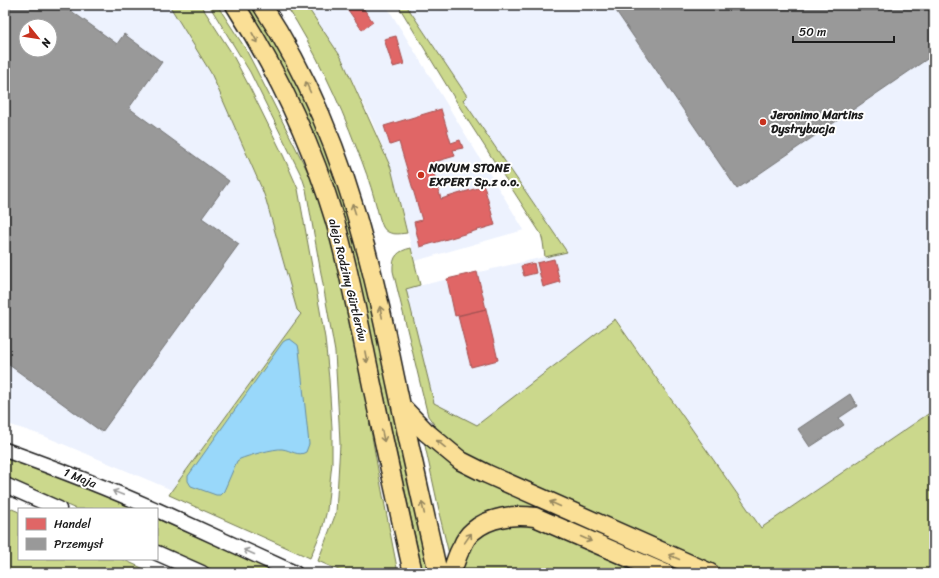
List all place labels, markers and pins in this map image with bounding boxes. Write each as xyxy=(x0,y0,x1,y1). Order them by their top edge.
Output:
place label: Jeronimo Martins Dystrybucja xyxy=(770,104,864,140)
marker: Jeronimo Martins Dystrybucja xyxy=(758,117,768,127)
place label: NOVUM STONE EXPERT Sp.z o.o. xyxy=(428,157,520,193)
marker: NOVUM STONE EXPERT Sp.z o.o. xyxy=(416,170,426,180)

